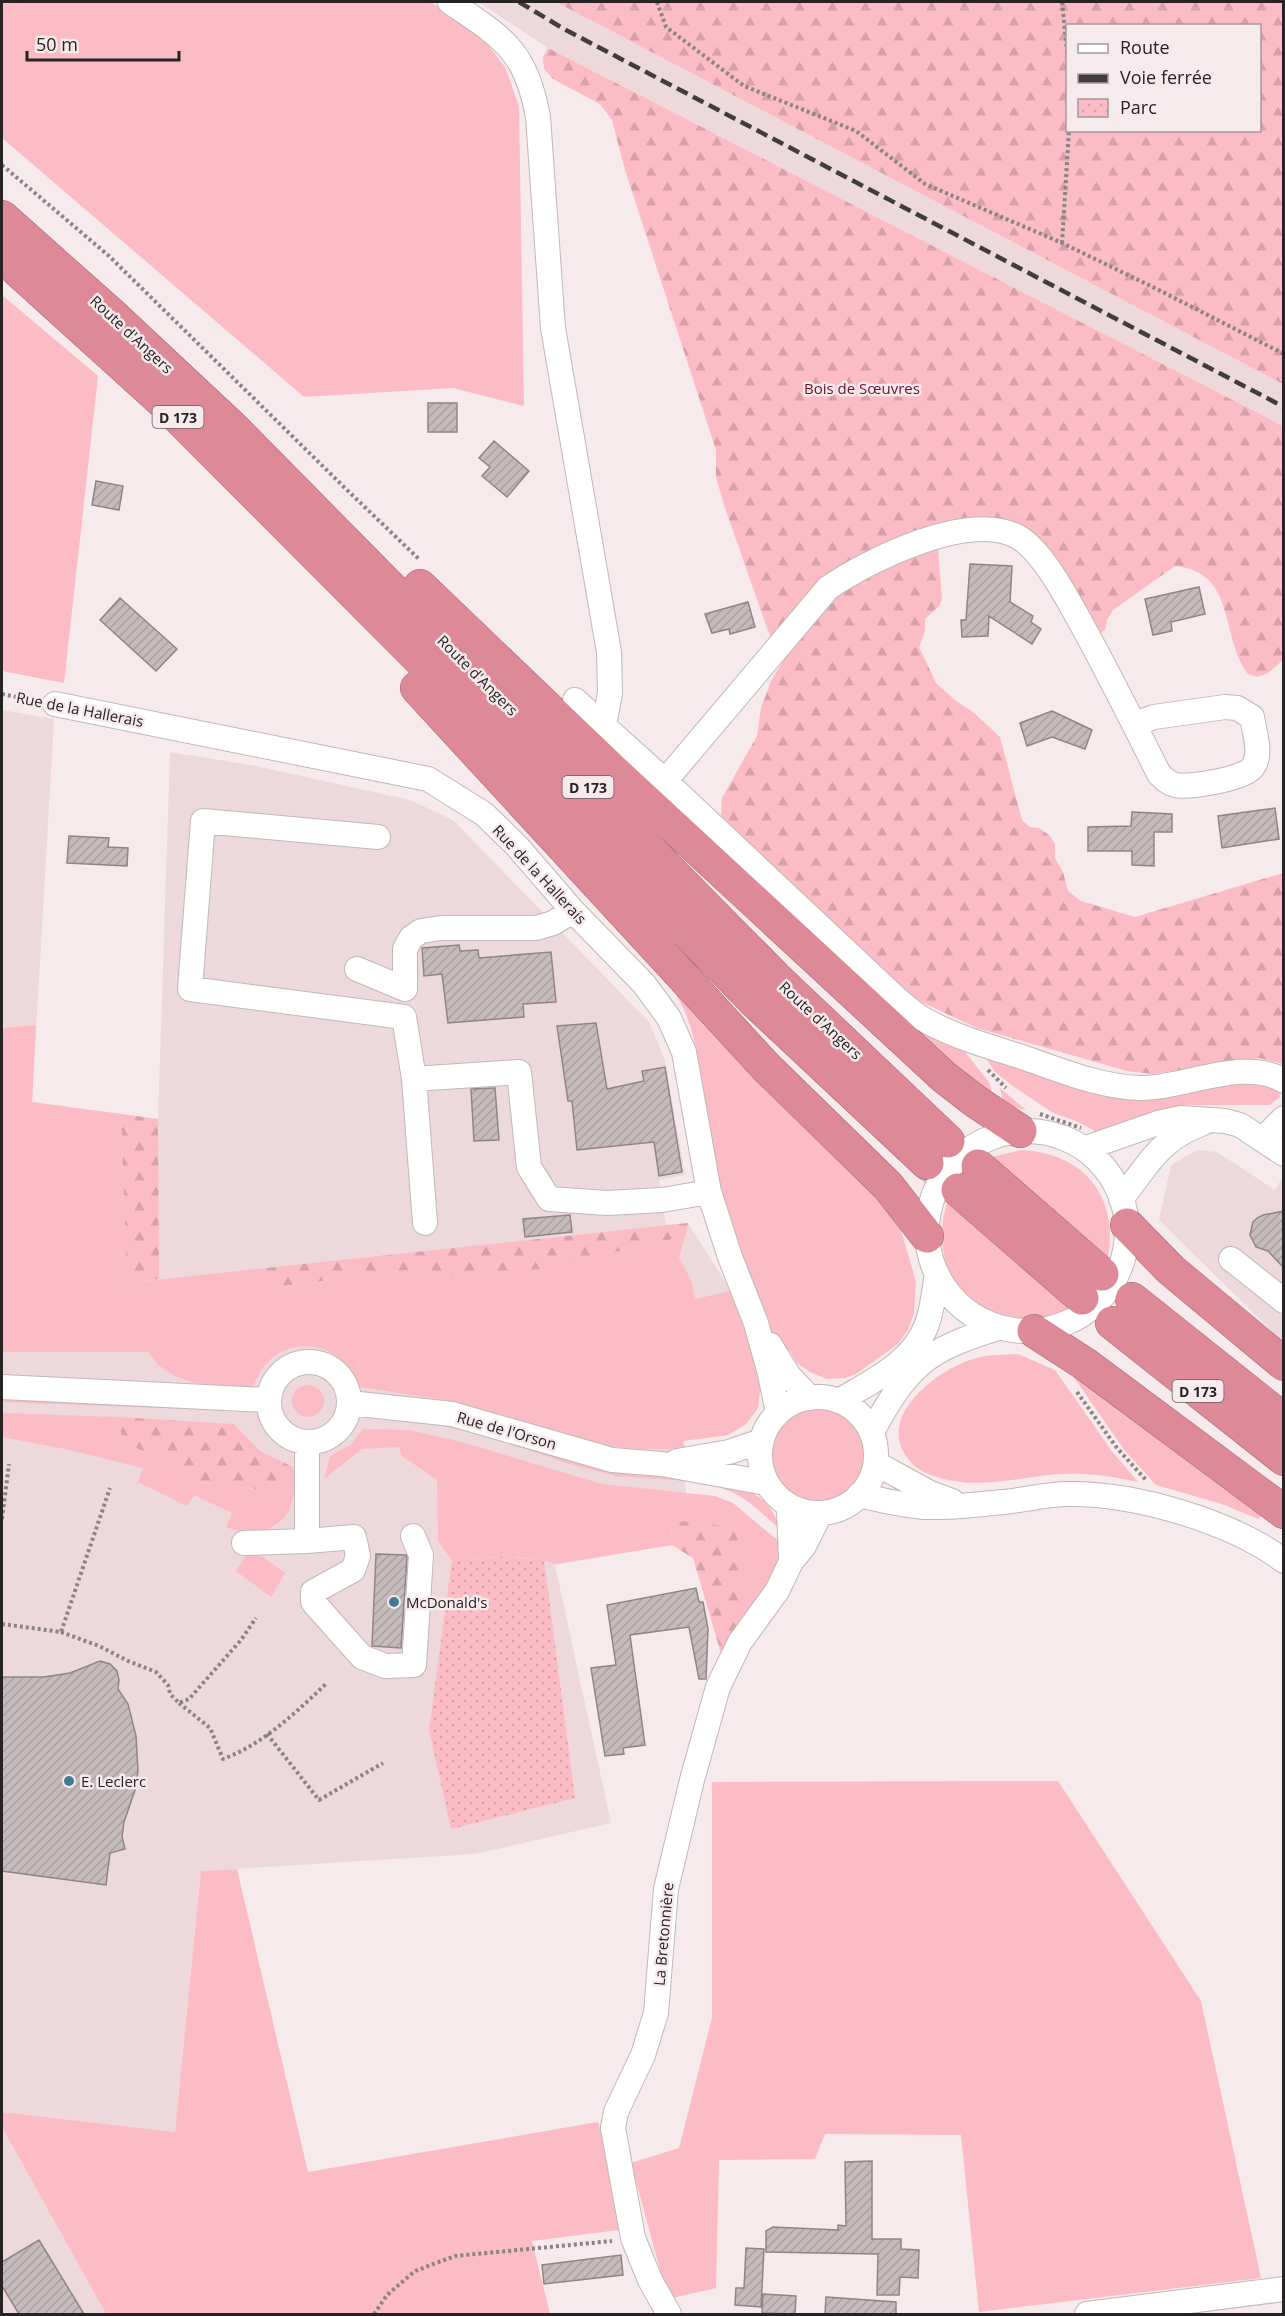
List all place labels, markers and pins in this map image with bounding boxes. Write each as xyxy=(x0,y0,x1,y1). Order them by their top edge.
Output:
place label: McDonald's xyxy=(406,1592,488,1612)
marker: McDonald's xyxy=(387,1595,401,1609)
place label: E. Leclerc xyxy=(81,1771,146,1791)
marker: E. Leclerc xyxy=(62,1774,76,1788)

